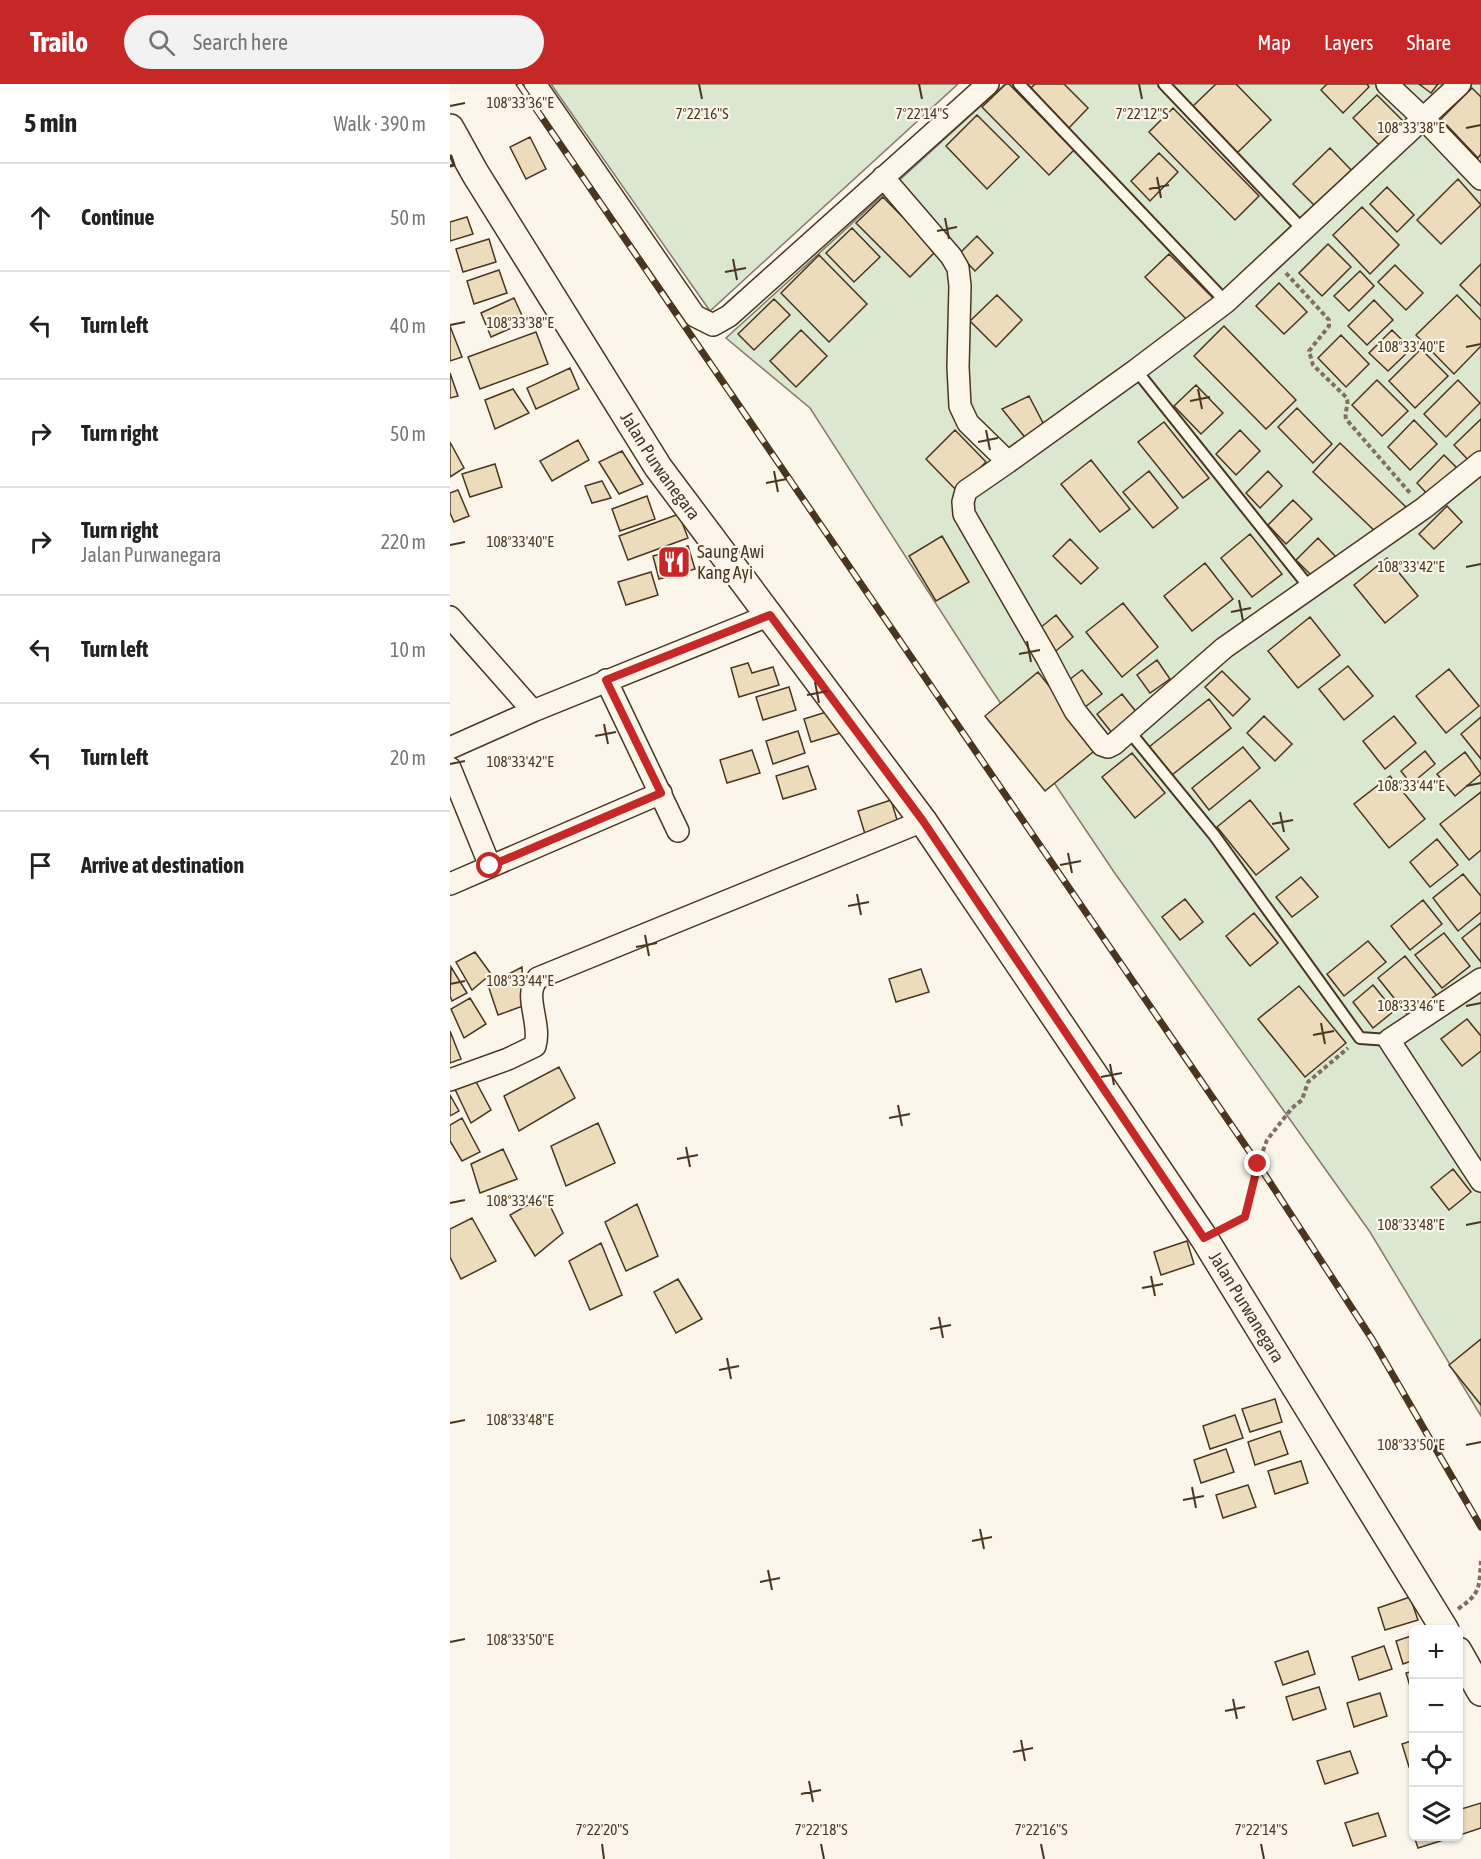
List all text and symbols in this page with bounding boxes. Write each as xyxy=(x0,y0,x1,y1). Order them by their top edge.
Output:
search box xyxy=(124,15,544,69)
text: Trailo xyxy=(30,26,88,58)
icon: search xyxy=(145,26,178,59)
text: Search here xyxy=(193,29,288,55)
text: Map xyxy=(1257,30,1291,54)
text: Layers xyxy=(1324,30,1374,54)
text: Share xyxy=(1407,30,1451,54)
text: 108°33'36"E xyxy=(486,94,554,111)
text: 7°22'16"S xyxy=(675,105,729,122)
text: 7°22'14"S xyxy=(895,105,949,122)
text: 7°22'12"S xyxy=(1115,105,1169,122)
text: 5 min xyxy=(24,108,77,138)
text: Walk · 390 m xyxy=(334,112,426,135)
text: 108°33'38"E xyxy=(1377,119,1445,136)
icon: ahead xyxy=(24,201,57,234)
text: Continue xyxy=(81,204,155,230)
text: 50 m xyxy=(390,206,426,229)
icon: left xyxy=(24,309,57,342)
text: Turn left xyxy=(81,312,148,338)
text: 40 m xyxy=(390,314,426,337)
text: 108°33'38"E xyxy=(486,314,554,331)
text: 108°33'40"E xyxy=(1377,338,1445,355)
street label: Jalan Purwanegara xyxy=(616,408,705,524)
icon: right xyxy=(24,417,57,450)
text: Turn right xyxy=(81,420,158,446)
text: 50 m xyxy=(390,422,426,445)
text: Turn right xyxy=(81,517,158,543)
icon: right xyxy=(24,525,57,558)
text: 220 m xyxy=(381,530,426,553)
text: 108°33'40"E xyxy=(486,533,554,550)
place label: Saung Awi Kang Ayi xyxy=(697,541,764,583)
text: Jalan Purwanegara xyxy=(81,543,221,566)
restaurant icon: Saung Awi Kang Ayi xyxy=(656,544,692,580)
text: 108°33'42"E xyxy=(1377,558,1445,575)
icon: left xyxy=(24,633,57,666)
text: Turn left xyxy=(81,636,148,662)
text: 10 m xyxy=(390,638,426,661)
icon: left xyxy=(24,741,57,774)
text: Turn left xyxy=(81,744,148,770)
text: 20 m xyxy=(390,746,426,769)
text: 108°33'42"E xyxy=(486,753,554,770)
text: 108°33'44"E xyxy=(1377,777,1445,794)
icon: arrive xyxy=(24,849,57,882)
text: Arrive at destination xyxy=(81,852,244,878)
route start xyxy=(476,852,502,878)
text: 108°33'44"E xyxy=(486,972,554,989)
text: 108°33'46"E xyxy=(1377,997,1445,1014)
route end xyxy=(1244,1150,1270,1176)
text: 108°33'46"E xyxy=(486,1192,554,1209)
text: 108°33'48"E xyxy=(1377,1216,1445,1233)
street label: Jalan Purwanegara xyxy=(1205,1248,1289,1366)
text: 108°33'48"E xyxy=(486,1411,554,1428)
text: 108°33'50"E xyxy=(1377,1436,1445,1453)
map controls xyxy=(1409,1625,1463,1841)
button: + xyxy=(1409,1625,1463,1679)
text: 108°33'50"E xyxy=(486,1631,554,1648)
button: − xyxy=(1409,1679,1463,1733)
button: locate xyxy=(1409,1733,1463,1787)
button: layers xyxy=(1409,1787,1463,1841)
text: 7°22'20"S xyxy=(575,1821,629,1838)
text: 7°22'18"S xyxy=(794,1821,848,1838)
text: 7°22'16"S xyxy=(1014,1821,1068,1838)
text: 7°22'14"S xyxy=(1234,1821,1288,1838)

